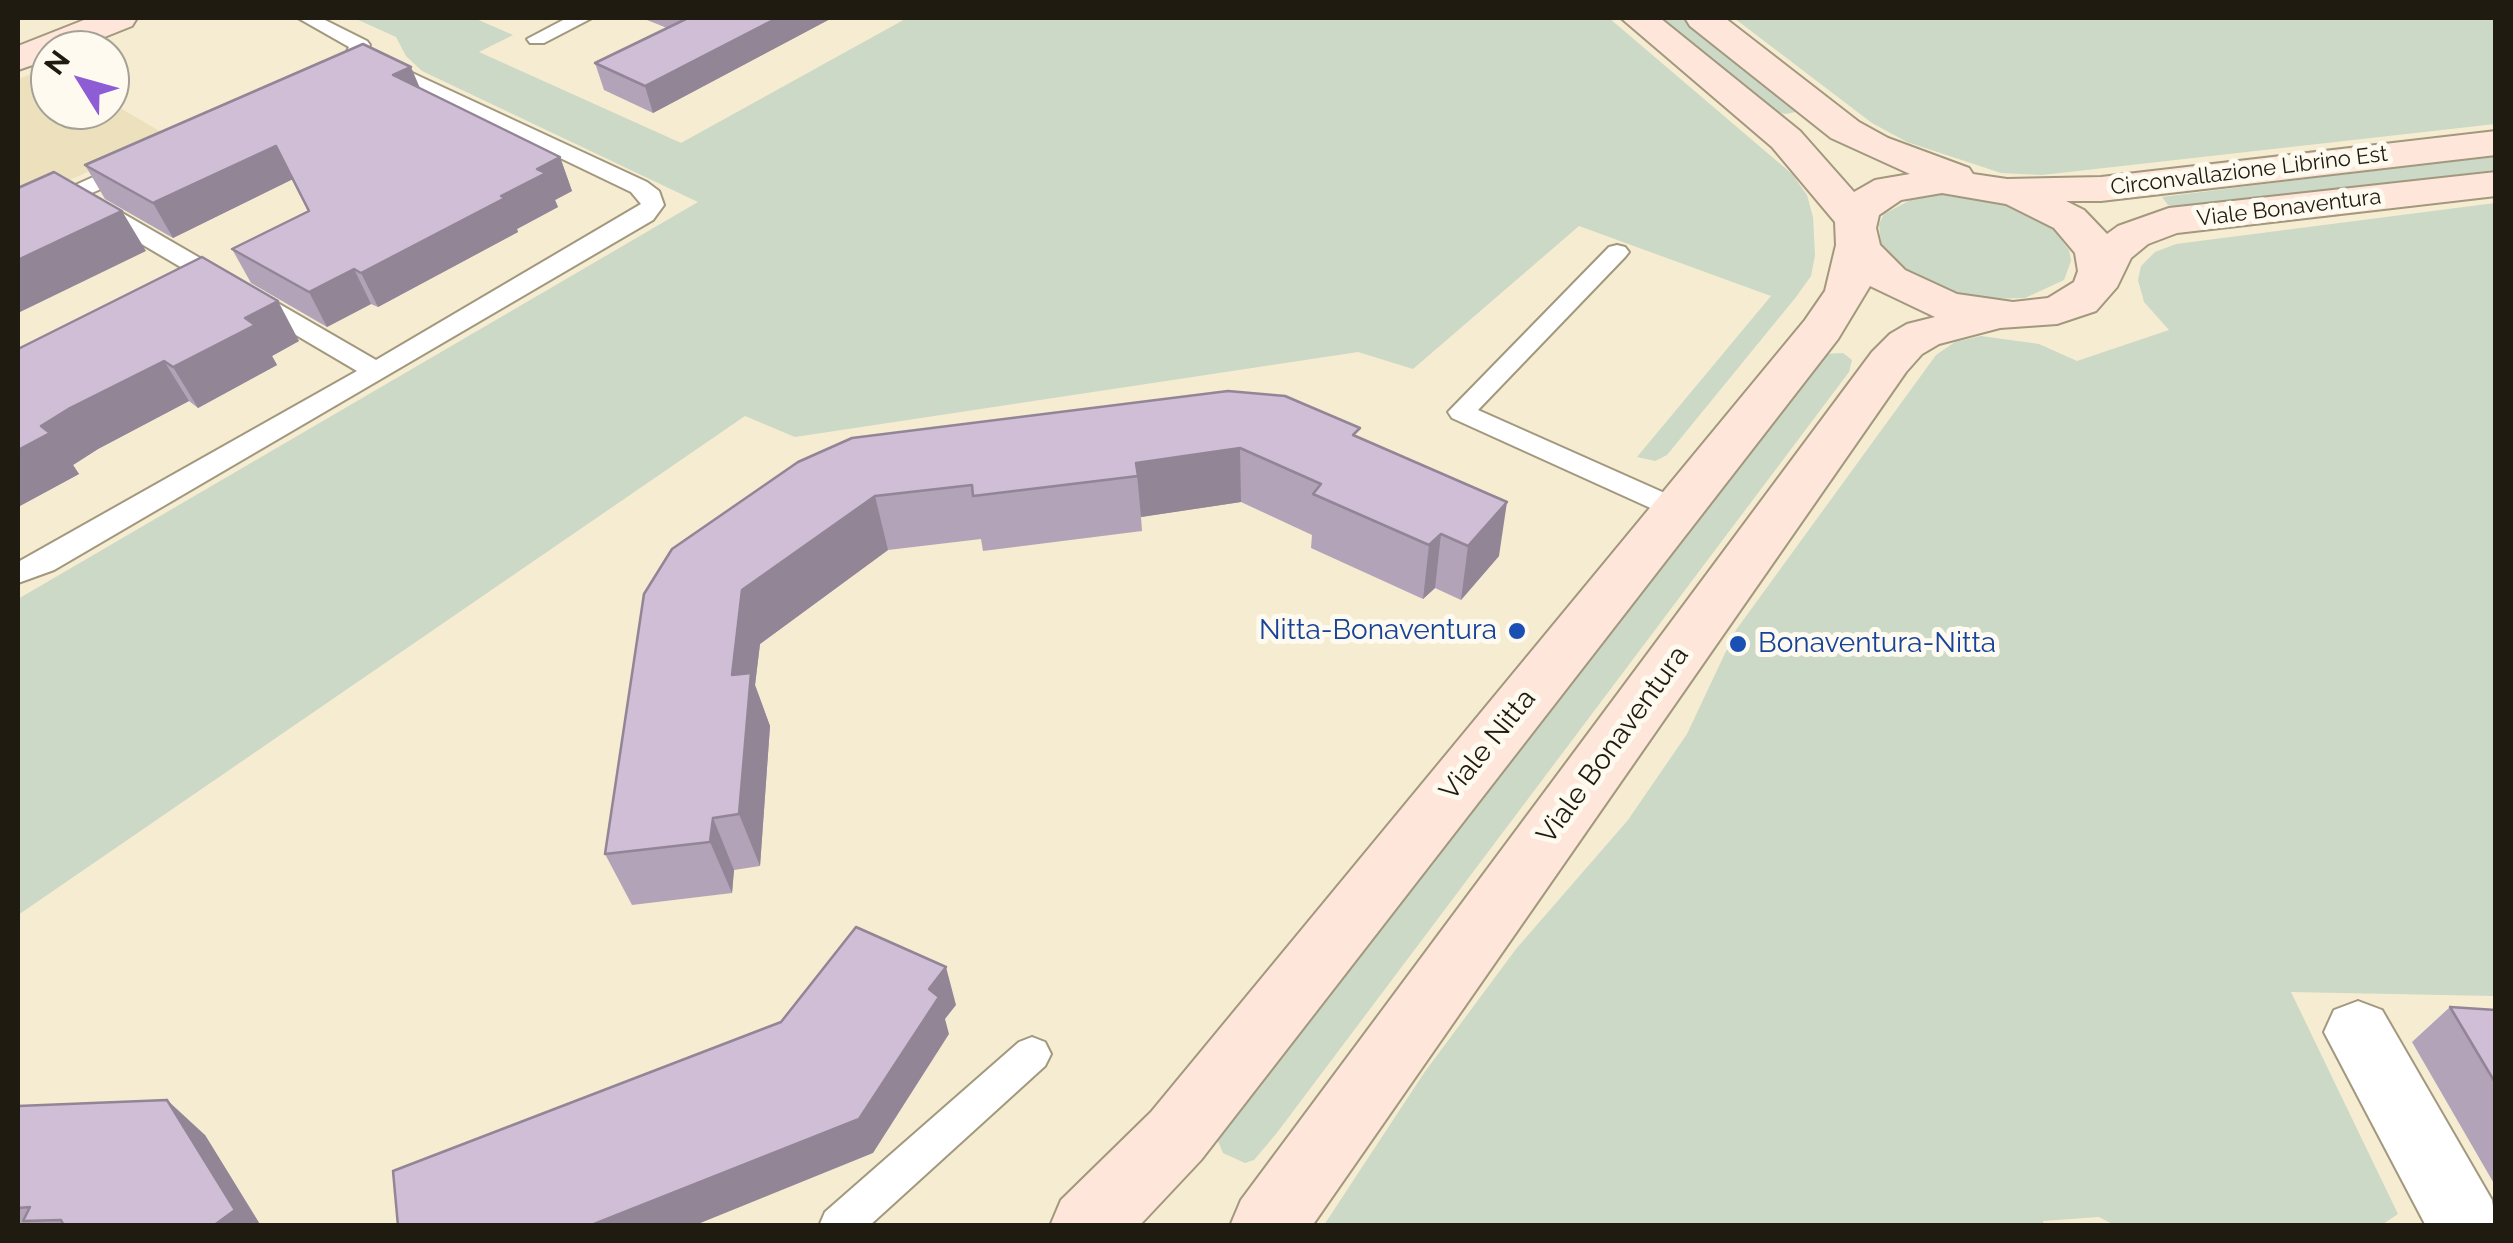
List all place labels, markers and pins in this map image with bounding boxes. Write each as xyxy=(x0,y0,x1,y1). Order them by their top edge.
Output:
place label: Nitta-Bonaventura xyxy=(1259,614,1497,648)
marker: Nitta-Bonaventura xyxy=(1506,620,1528,642)
place label: Bonaventura-Nitta xyxy=(1758,627,1996,661)
marker: Bonaventura-Nitta xyxy=(1727,633,1749,655)

